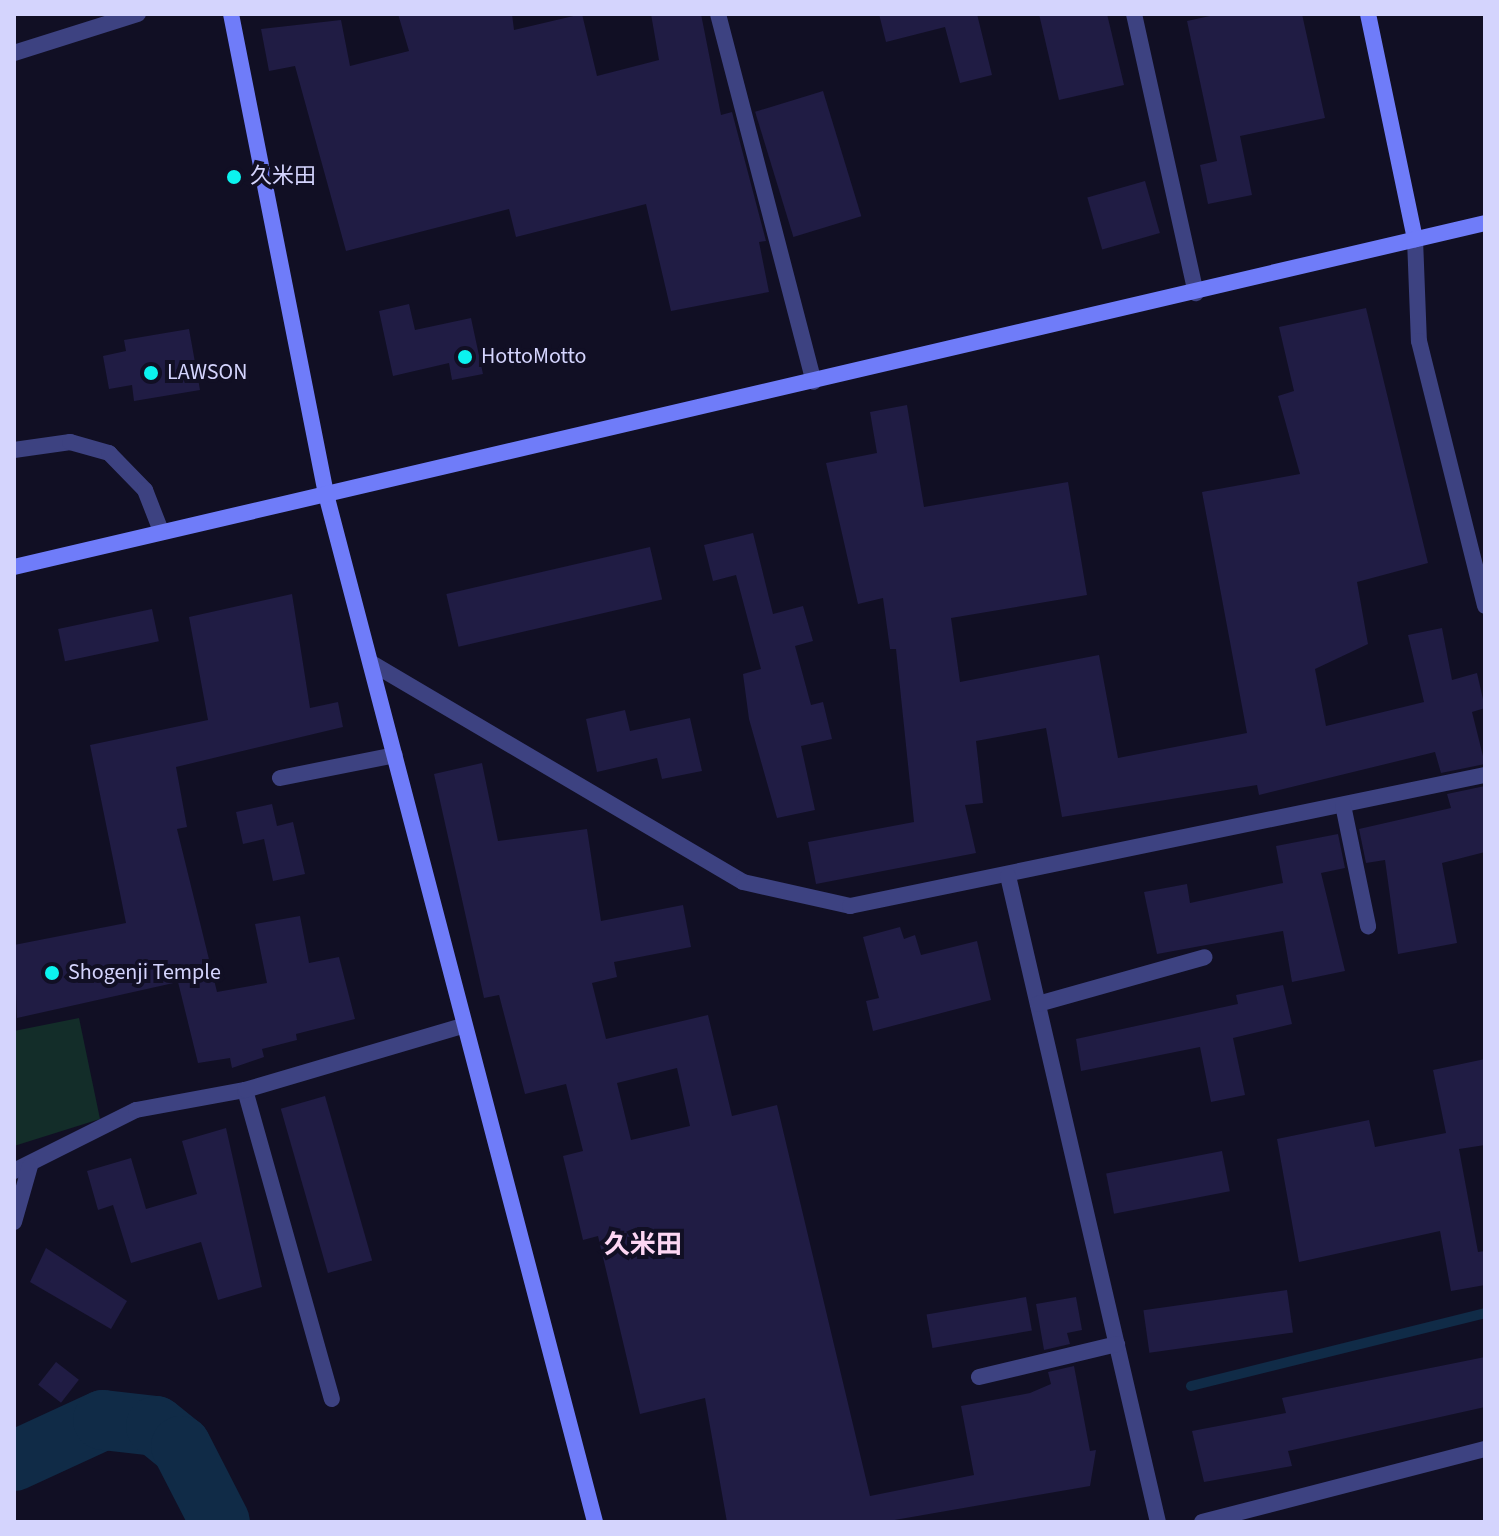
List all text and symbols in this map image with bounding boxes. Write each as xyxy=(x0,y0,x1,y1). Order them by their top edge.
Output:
place label: 久米田 xyxy=(250,164,316,190)
marker: 久米田 xyxy=(225,168,243,186)
place label: HottoMotto xyxy=(481,344,587,370)
marker: HottoMotto xyxy=(456,348,474,366)
place label: LAWSON xyxy=(167,360,247,386)
marker: LAWSON xyxy=(142,364,160,382)
place label: Shogenji Temple xyxy=(68,960,221,986)
marker: Shogenji Temple xyxy=(43,964,61,982)
district label: 久米田 xyxy=(604,1229,682,1261)

